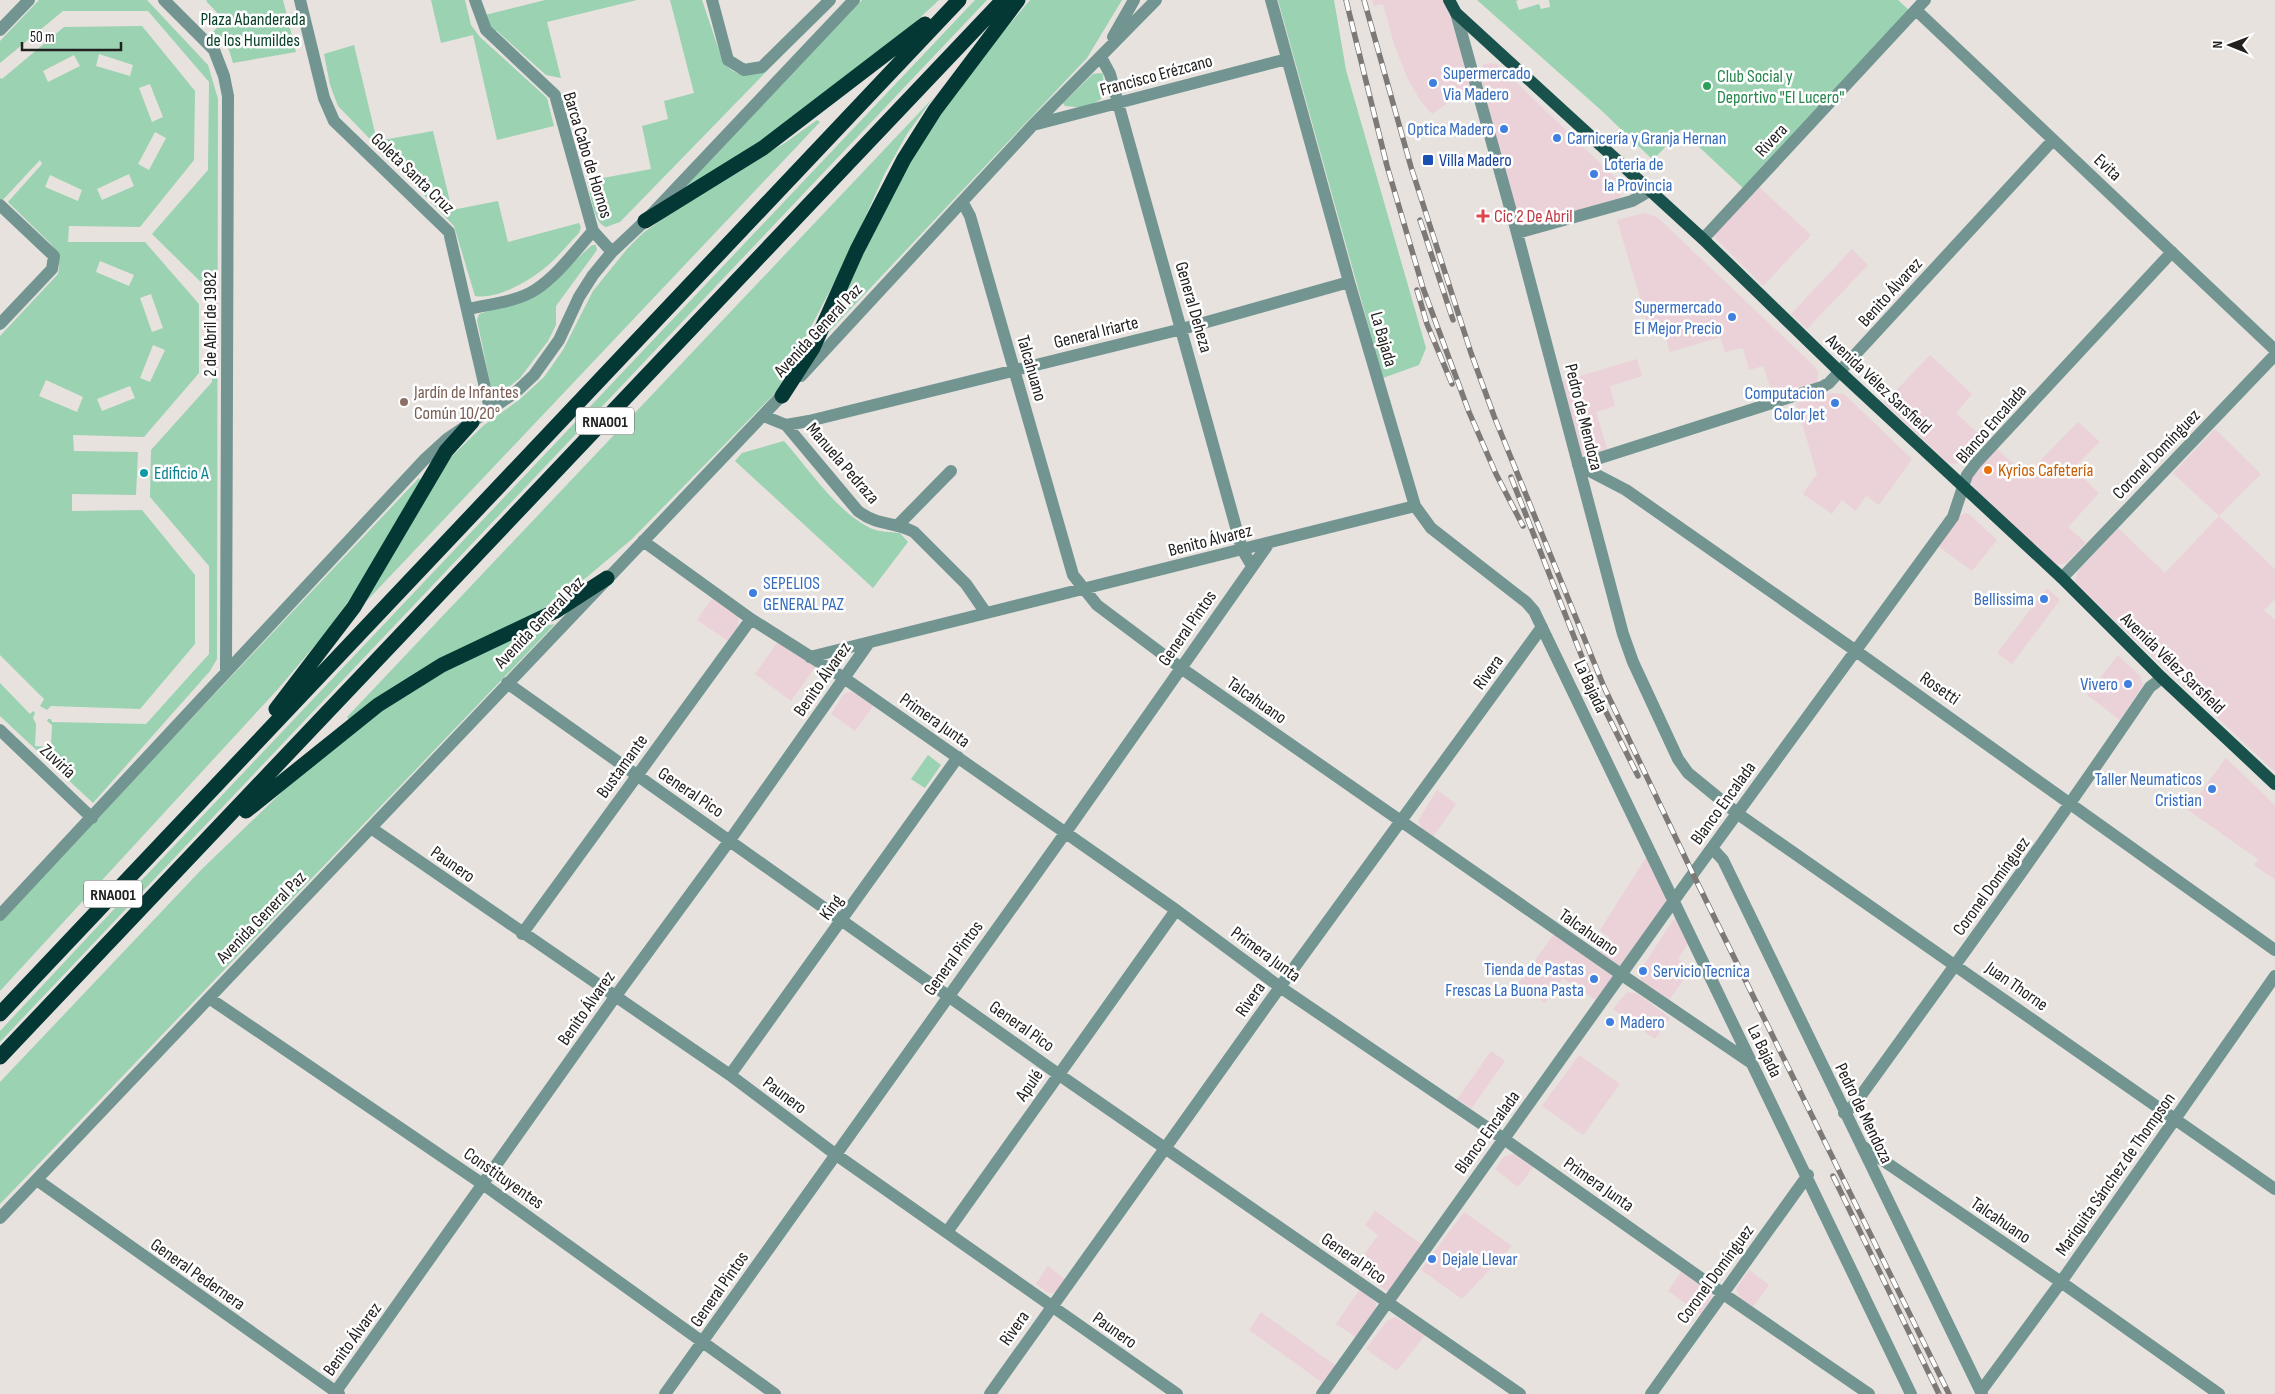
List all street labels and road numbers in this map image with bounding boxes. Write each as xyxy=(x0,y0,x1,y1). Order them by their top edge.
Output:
street label: Francisco Erézcano xyxy=(1098,50,1215,101)
street label: Barca Cabo de Hornos xyxy=(558,90,617,221)
street label: Rivera xyxy=(1751,119,1792,161)
street label: Goleta Santa Cruz xyxy=(367,128,459,219)
street label: Evita xyxy=(2090,149,2126,185)
street label: Benito Álvarez xyxy=(1854,253,1927,331)
street label: General Deheza xyxy=(1171,259,1217,355)
street label: 2 de Abril de 1982 xyxy=(200,271,221,377)
street label: Avenida General Paz xyxy=(769,279,867,382)
street label: La Bajada xyxy=(1366,309,1401,369)
street label: General Iriarte xyxy=(1052,312,1141,353)
street label: Avenida Vélez Sarsfield xyxy=(1821,329,1936,439)
street label: Talcahuano xyxy=(1012,333,1051,404)
street label: Pedro de Mendoza xyxy=(1560,362,1607,473)
street label: Blanco Encalada xyxy=(1952,381,2031,468)
street label: Coronel Domínguez xyxy=(2108,405,2205,504)
road number: RNA001 xyxy=(576,408,634,434)
street label: Manuela Pedraza xyxy=(802,418,884,508)
street label: Benito Álvarez xyxy=(1166,520,1255,561)
street label: Avenida General Paz xyxy=(489,572,589,673)
street label: General Pintos xyxy=(1154,587,1221,670)
street label: Avenida Vélez Sarsfield xyxy=(2116,608,2229,718)
street label: Benito Álvarez xyxy=(789,638,856,720)
street label: Rivera xyxy=(1469,651,1508,694)
street label: La Bajada xyxy=(1569,656,1612,716)
street label: Rosetti xyxy=(1916,667,1964,709)
street label: Talcahuano xyxy=(1223,672,1290,728)
street label: Primera Junta xyxy=(896,689,974,752)
street label: Bustamante xyxy=(592,730,652,802)
street label: Zuviría xyxy=(36,740,80,783)
street label: Blanco Encalada xyxy=(1686,758,1760,849)
street label: General Pico xyxy=(654,763,728,822)
street label: Coronel Domínguez xyxy=(1949,832,2035,940)
street label: Paunero xyxy=(427,842,479,887)
street label: Avenida General Paz xyxy=(211,867,311,968)
road number: RNA001 xyxy=(84,881,142,908)
street label: King xyxy=(815,890,848,924)
street label: Talcahuano xyxy=(1555,904,1622,960)
street label: General Pintos xyxy=(919,917,988,1000)
street label: Primera Junta xyxy=(1227,922,1305,987)
street label: Juan Thorne xyxy=(1981,957,2052,1015)
street label: Benito Álvarez xyxy=(553,967,620,1049)
street label: Rivera xyxy=(1231,978,1270,1021)
street label: General Pico xyxy=(985,996,1058,1056)
street label: La Bajada xyxy=(1743,1021,1786,1081)
street label: Pedro de Mendoza xyxy=(1830,1060,1897,1167)
street label: Apulé xyxy=(1011,1065,1048,1106)
street label: Paunero xyxy=(759,1072,811,1119)
street label: Blanco Encalada xyxy=(1450,1087,1524,1178)
street label: Mariquita Sánchez de Thompson xyxy=(2051,1089,2180,1260)
street label: Constituyentes xyxy=(460,1143,548,1214)
street label: Primera Junta xyxy=(1560,1153,1638,1216)
street label: Talcahuano xyxy=(1967,1193,2035,1248)
street label: Coronel Domínguez xyxy=(1673,1220,1759,1328)
street label: General Pico xyxy=(1317,1228,1390,1288)
street label: General Pedernera xyxy=(146,1234,249,1315)
street label: General Pintos xyxy=(686,1248,753,1331)
street label: Benito Álvarez xyxy=(319,1298,386,1380)
street label: Rivera xyxy=(995,1307,1034,1350)
street label: Paunero xyxy=(1089,1308,1141,1353)

